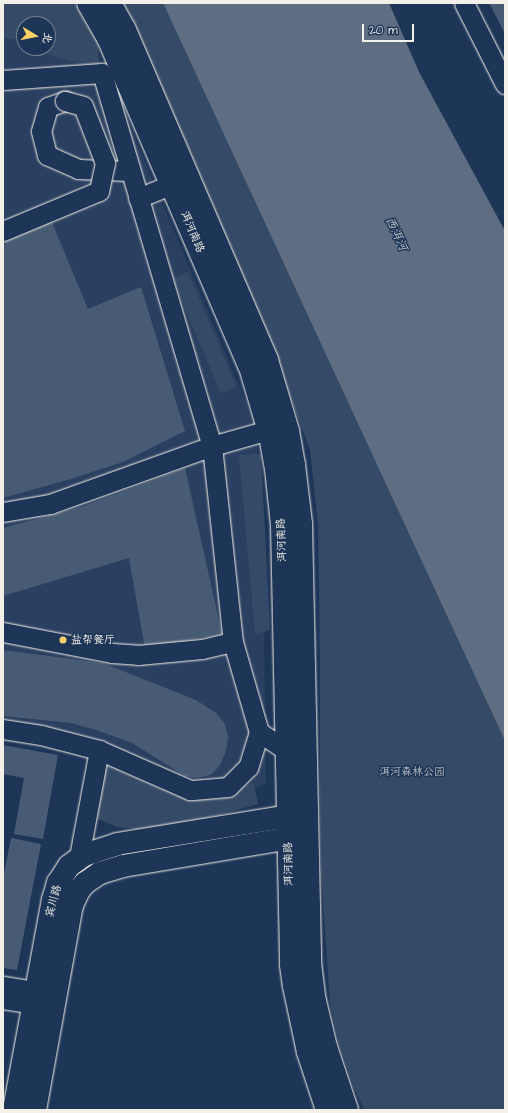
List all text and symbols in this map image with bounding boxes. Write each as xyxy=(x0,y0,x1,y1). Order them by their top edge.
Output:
north arrow xyxy=(16,16,56,56)
scale bar xyxy=(364,16,416,42)
text: 20 m xyxy=(369,22,398,39)
text: 北 xyxy=(39,31,56,45)
street label: 洱河南路 xyxy=(177,209,207,255)
water label: 西洱河 xyxy=(382,215,410,253)
street label: 洱河南路 xyxy=(275,518,289,562)
place label: 盐帮餐厅 xyxy=(71,633,115,647)
marker: 盐帮餐厅 xyxy=(58,635,68,645)
park label: 洱河森林公园 xyxy=(379,765,445,779)
street label: 洱河南路 xyxy=(282,842,296,886)
street label: 宾川路 xyxy=(43,883,65,919)

